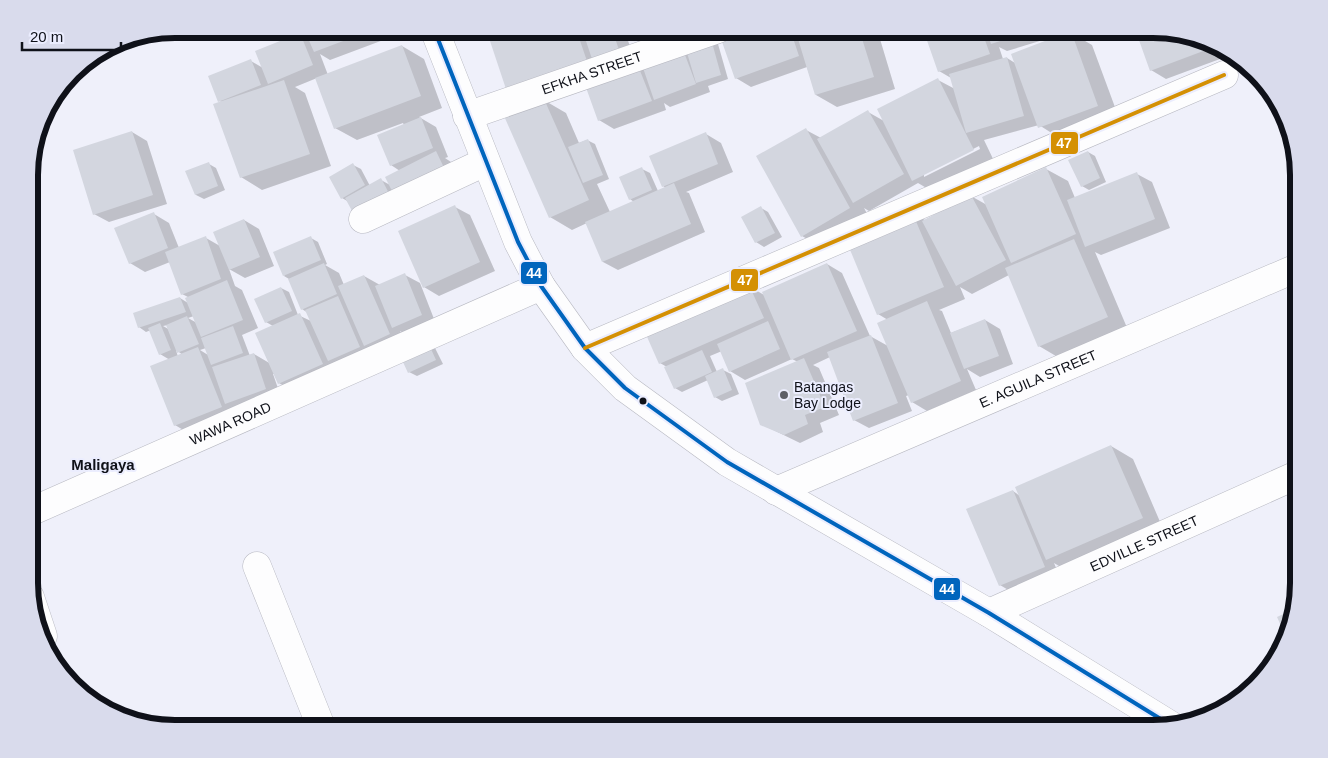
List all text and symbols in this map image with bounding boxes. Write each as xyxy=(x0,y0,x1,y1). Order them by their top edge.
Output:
scale bar xyxy=(22,20,121,52)
text: 20 m xyxy=(30,28,63,45)
street label: EFKHA STREET xyxy=(539,48,644,98)
line badge: 47 xyxy=(1050,131,1079,155)
text: 47 xyxy=(1056,135,1072,151)
line badge: 44 xyxy=(520,261,548,285)
text: 44 xyxy=(526,265,542,281)
line badge: 47 xyxy=(730,268,759,292)
text: 47 xyxy=(737,272,753,288)
street label: E. AGUILA STREET xyxy=(977,346,1100,411)
place label: Batangas Bay Lodge xyxy=(794,379,861,411)
marker: Batangas Bay Lodge xyxy=(778,389,790,401)
unlabelled marker xyxy=(638,396,648,406)
street label: WAWA ROAD xyxy=(187,398,273,448)
district label: Maligaya xyxy=(71,456,135,473)
street label: EDVILLE STREET xyxy=(1088,512,1201,575)
line badge: 44 xyxy=(933,577,961,601)
text: 44 xyxy=(939,581,955,597)

